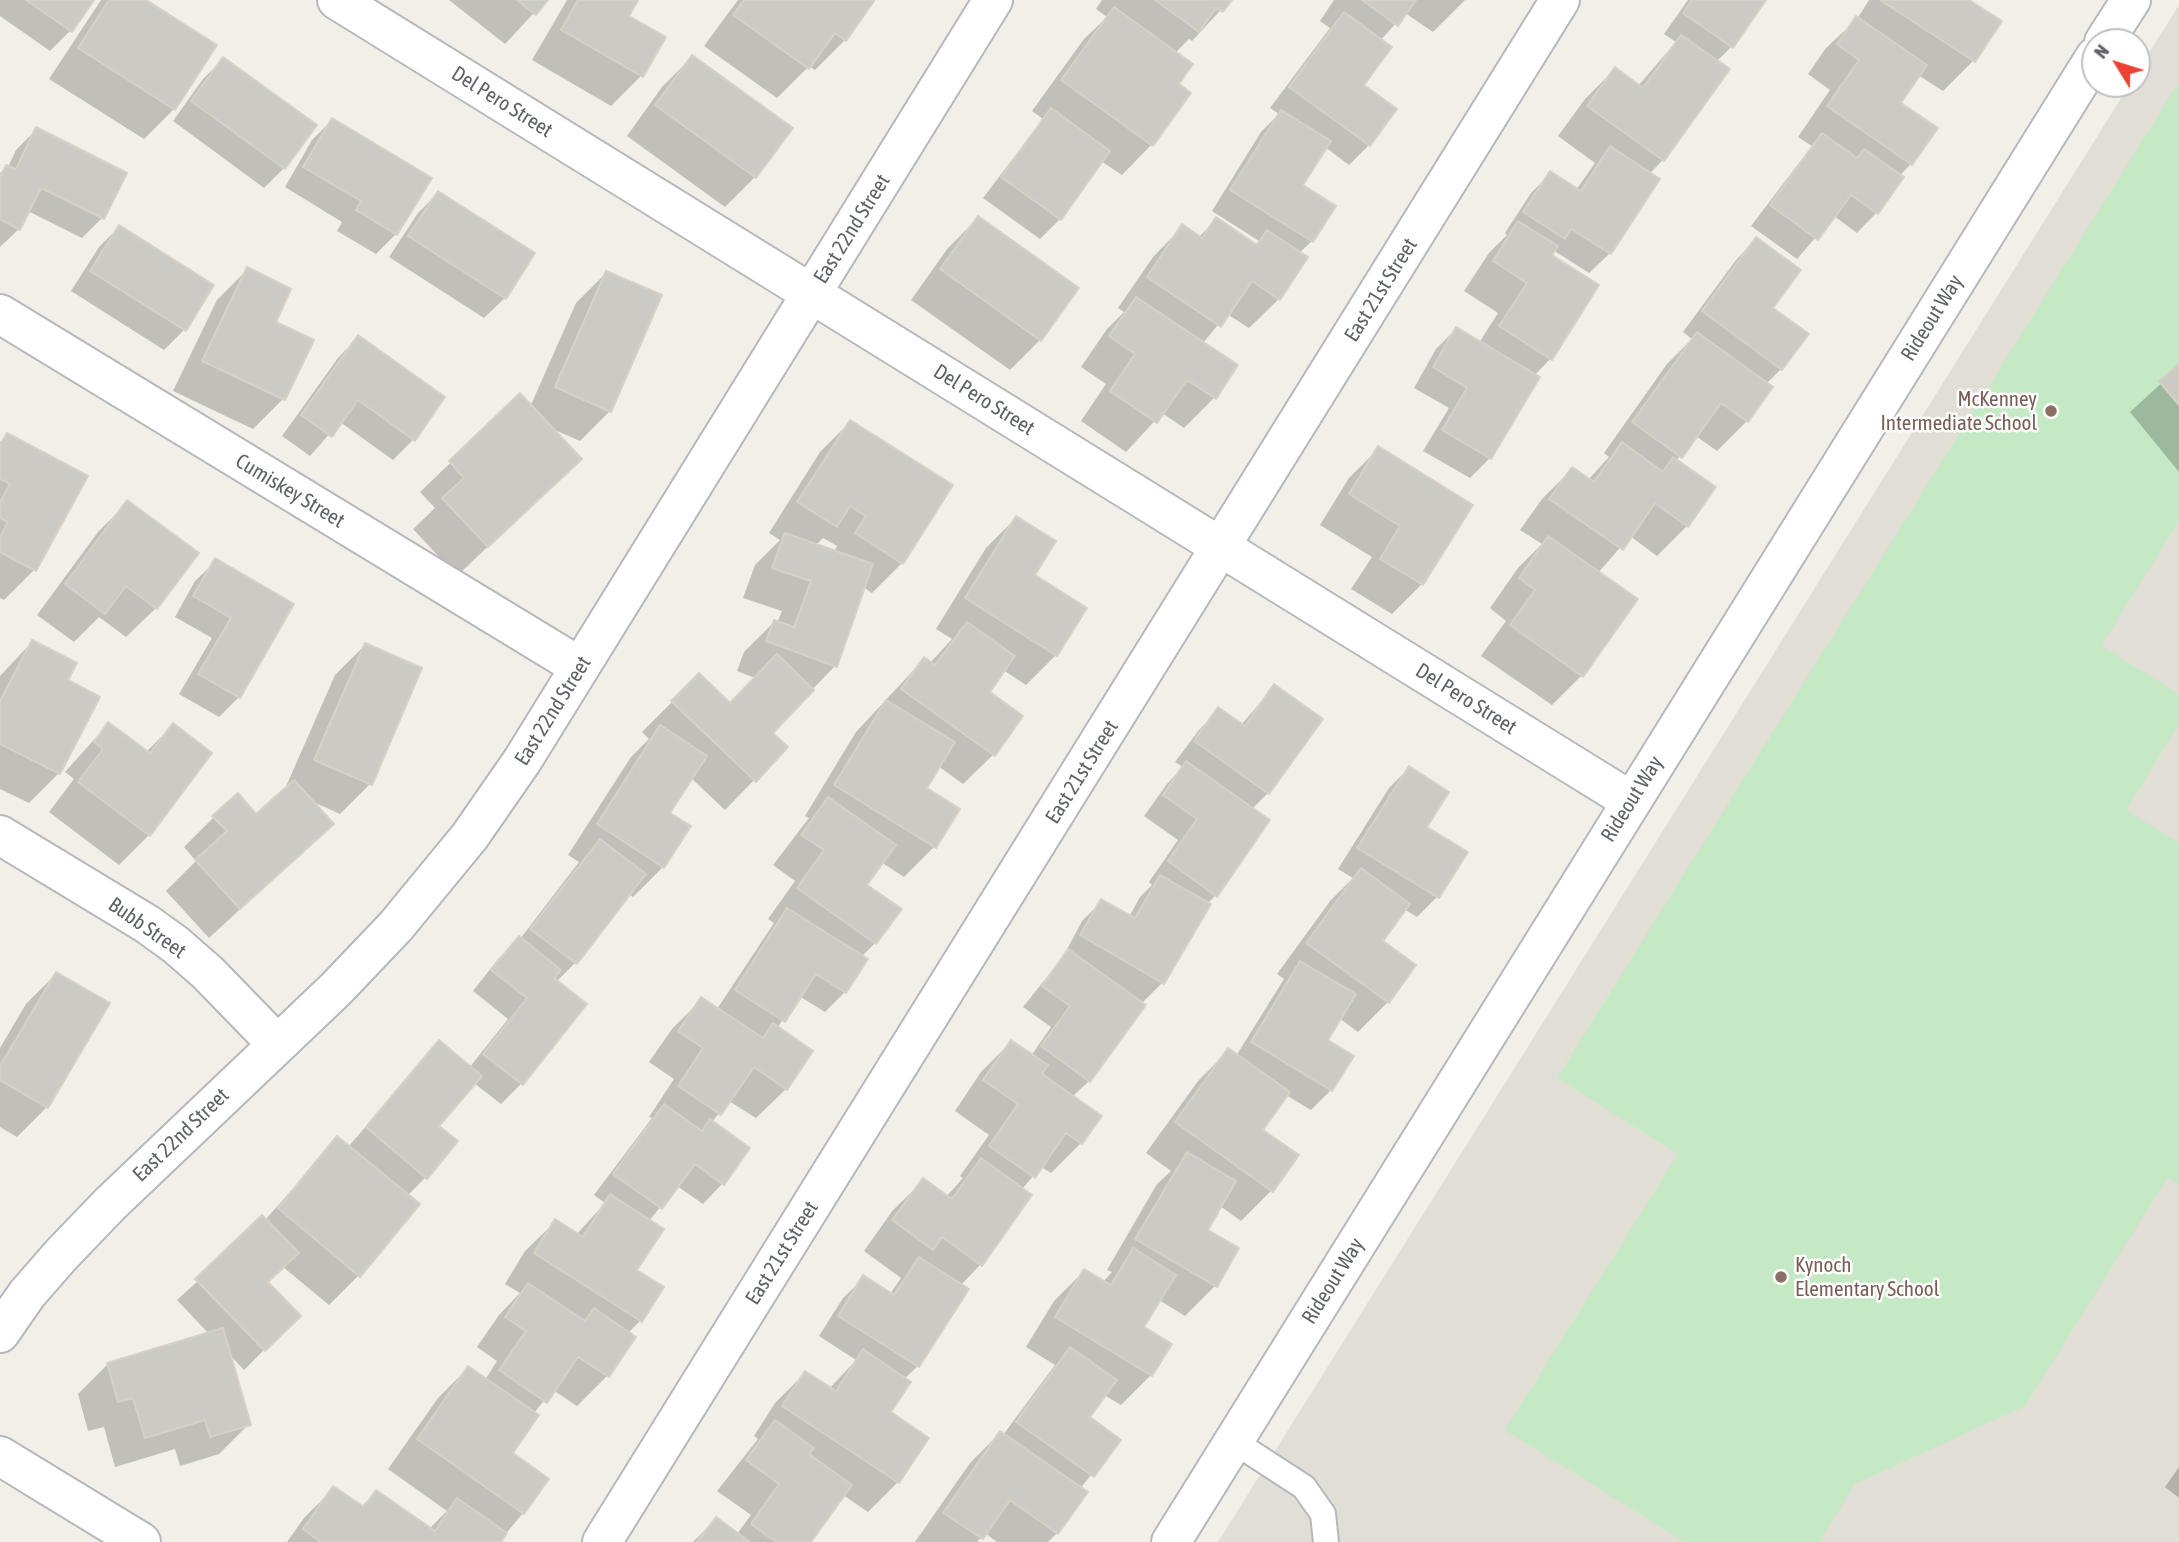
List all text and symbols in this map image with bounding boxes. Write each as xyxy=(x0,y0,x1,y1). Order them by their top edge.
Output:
north arrow xyxy=(2081,28,2151,98)
text: N xyxy=(2089,40,2113,62)
street label: Del Pero Street xyxy=(447,61,557,143)
street label: East 22nd Street xyxy=(808,170,896,288)
street label: East 21st Street xyxy=(1339,234,1423,346)
street label: Rideout Way xyxy=(1896,270,1968,366)
street label: Del Pero Street xyxy=(929,359,1039,441)
place label: McKenney Intermediate School xyxy=(1880,386,2037,436)
marker: McKenney Intermediate School xyxy=(2043,403,2059,419)
street label: Cumiskey Street xyxy=(231,449,349,533)
street label: East 22nd Street xyxy=(509,652,597,770)
street label: Del Pero Street xyxy=(1411,658,1521,740)
street label: East 21st Street xyxy=(1040,716,1124,828)
street label: Rideout Way xyxy=(1596,751,1668,847)
street label: Bubb Street xyxy=(103,892,191,964)
street label: East 22nd Street xyxy=(128,1083,234,1187)
street label: East 21st Street xyxy=(740,1197,824,1309)
street label: Rideout Way xyxy=(1297,1233,1369,1329)
place label: Kynoch Elementary School xyxy=(1795,1252,1939,1302)
marker: Kynoch Elementary School xyxy=(1773,1269,1789,1285)

